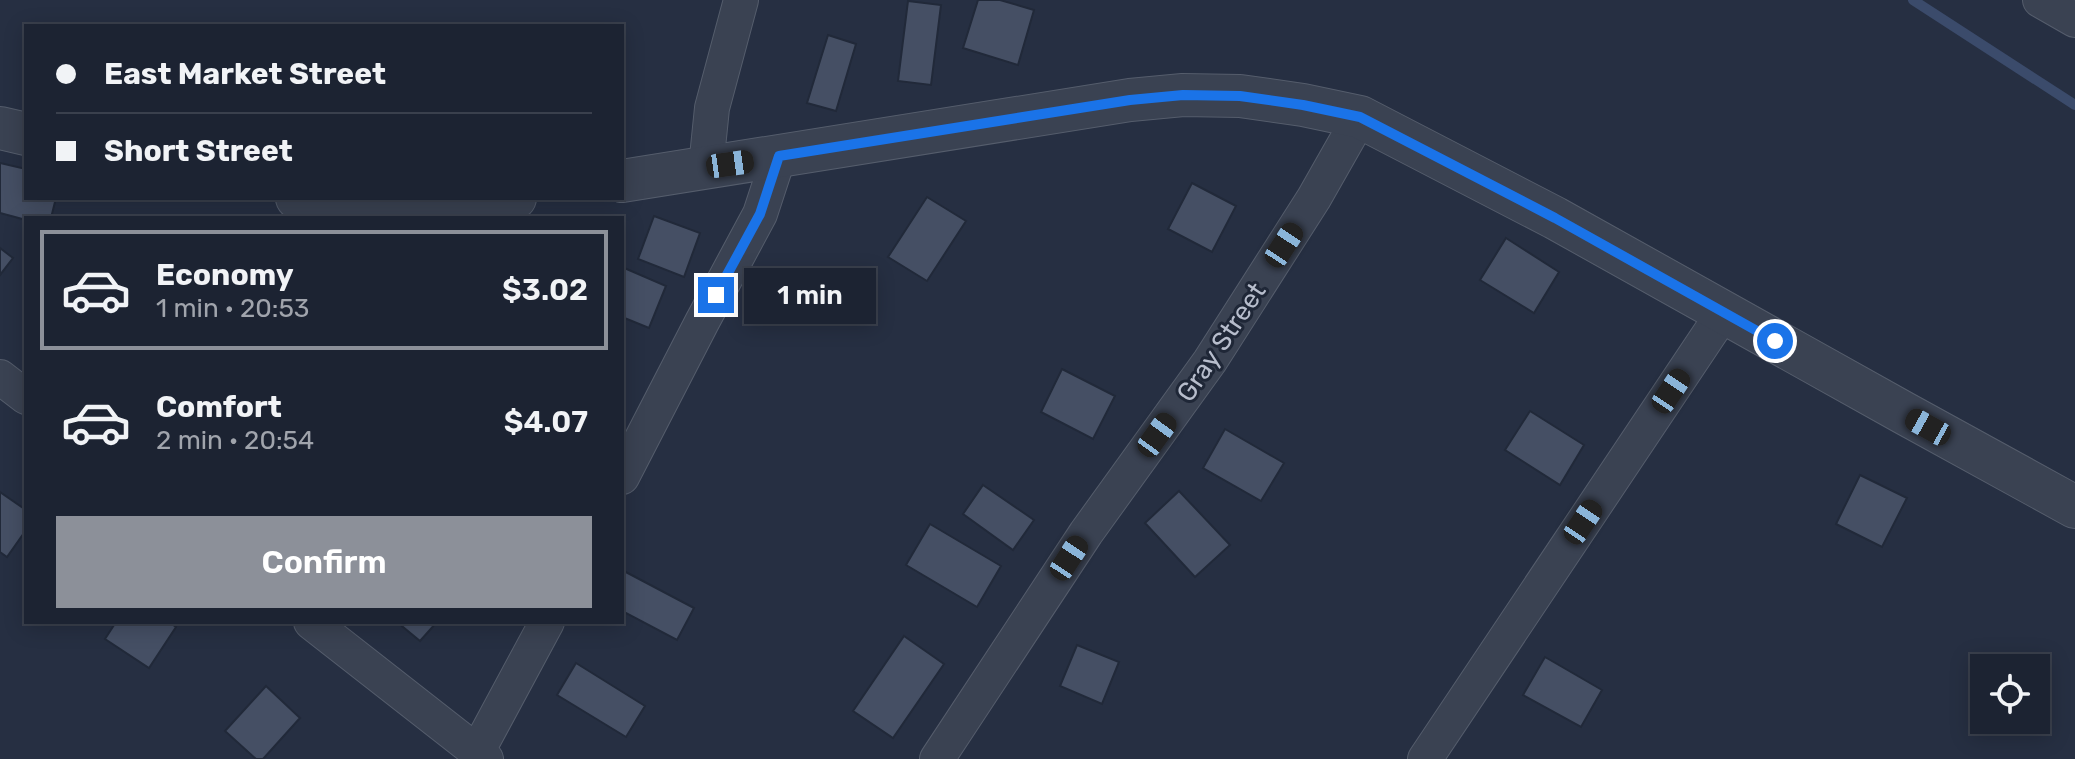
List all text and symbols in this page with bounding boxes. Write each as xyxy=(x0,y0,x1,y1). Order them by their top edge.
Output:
text: East Market Street xyxy=(104,56,386,92)
text: Short Street xyxy=(104,133,293,169)
car xyxy=(705,149,755,179)
car xyxy=(1261,218,1307,272)
icon: car xyxy=(60,254,132,326)
text: Economy xyxy=(156,257,294,293)
callout: 1 min xyxy=(744,267,876,323)
text: $3.02 xyxy=(502,272,588,308)
route end xyxy=(698,277,734,313)
street label: Gray Street xyxy=(1170,277,1272,408)
text: 1 min xyxy=(777,280,843,311)
text: 1 min · 20:53 xyxy=(156,293,309,324)
route start xyxy=(1757,323,1793,359)
car xyxy=(1648,364,1694,418)
icon: car xyxy=(60,386,132,458)
text: Comfort xyxy=(156,389,282,425)
text: $4.07 xyxy=(504,404,588,440)
car xyxy=(1901,405,1955,449)
car xyxy=(1133,409,1181,461)
text: 2 min · 20:54 xyxy=(156,425,314,456)
car xyxy=(1560,495,1606,549)
button: Confirm xyxy=(56,516,592,608)
car xyxy=(1046,531,1092,585)
map controls xyxy=(1970,654,2050,734)
button: locate xyxy=(1970,654,2050,734)

